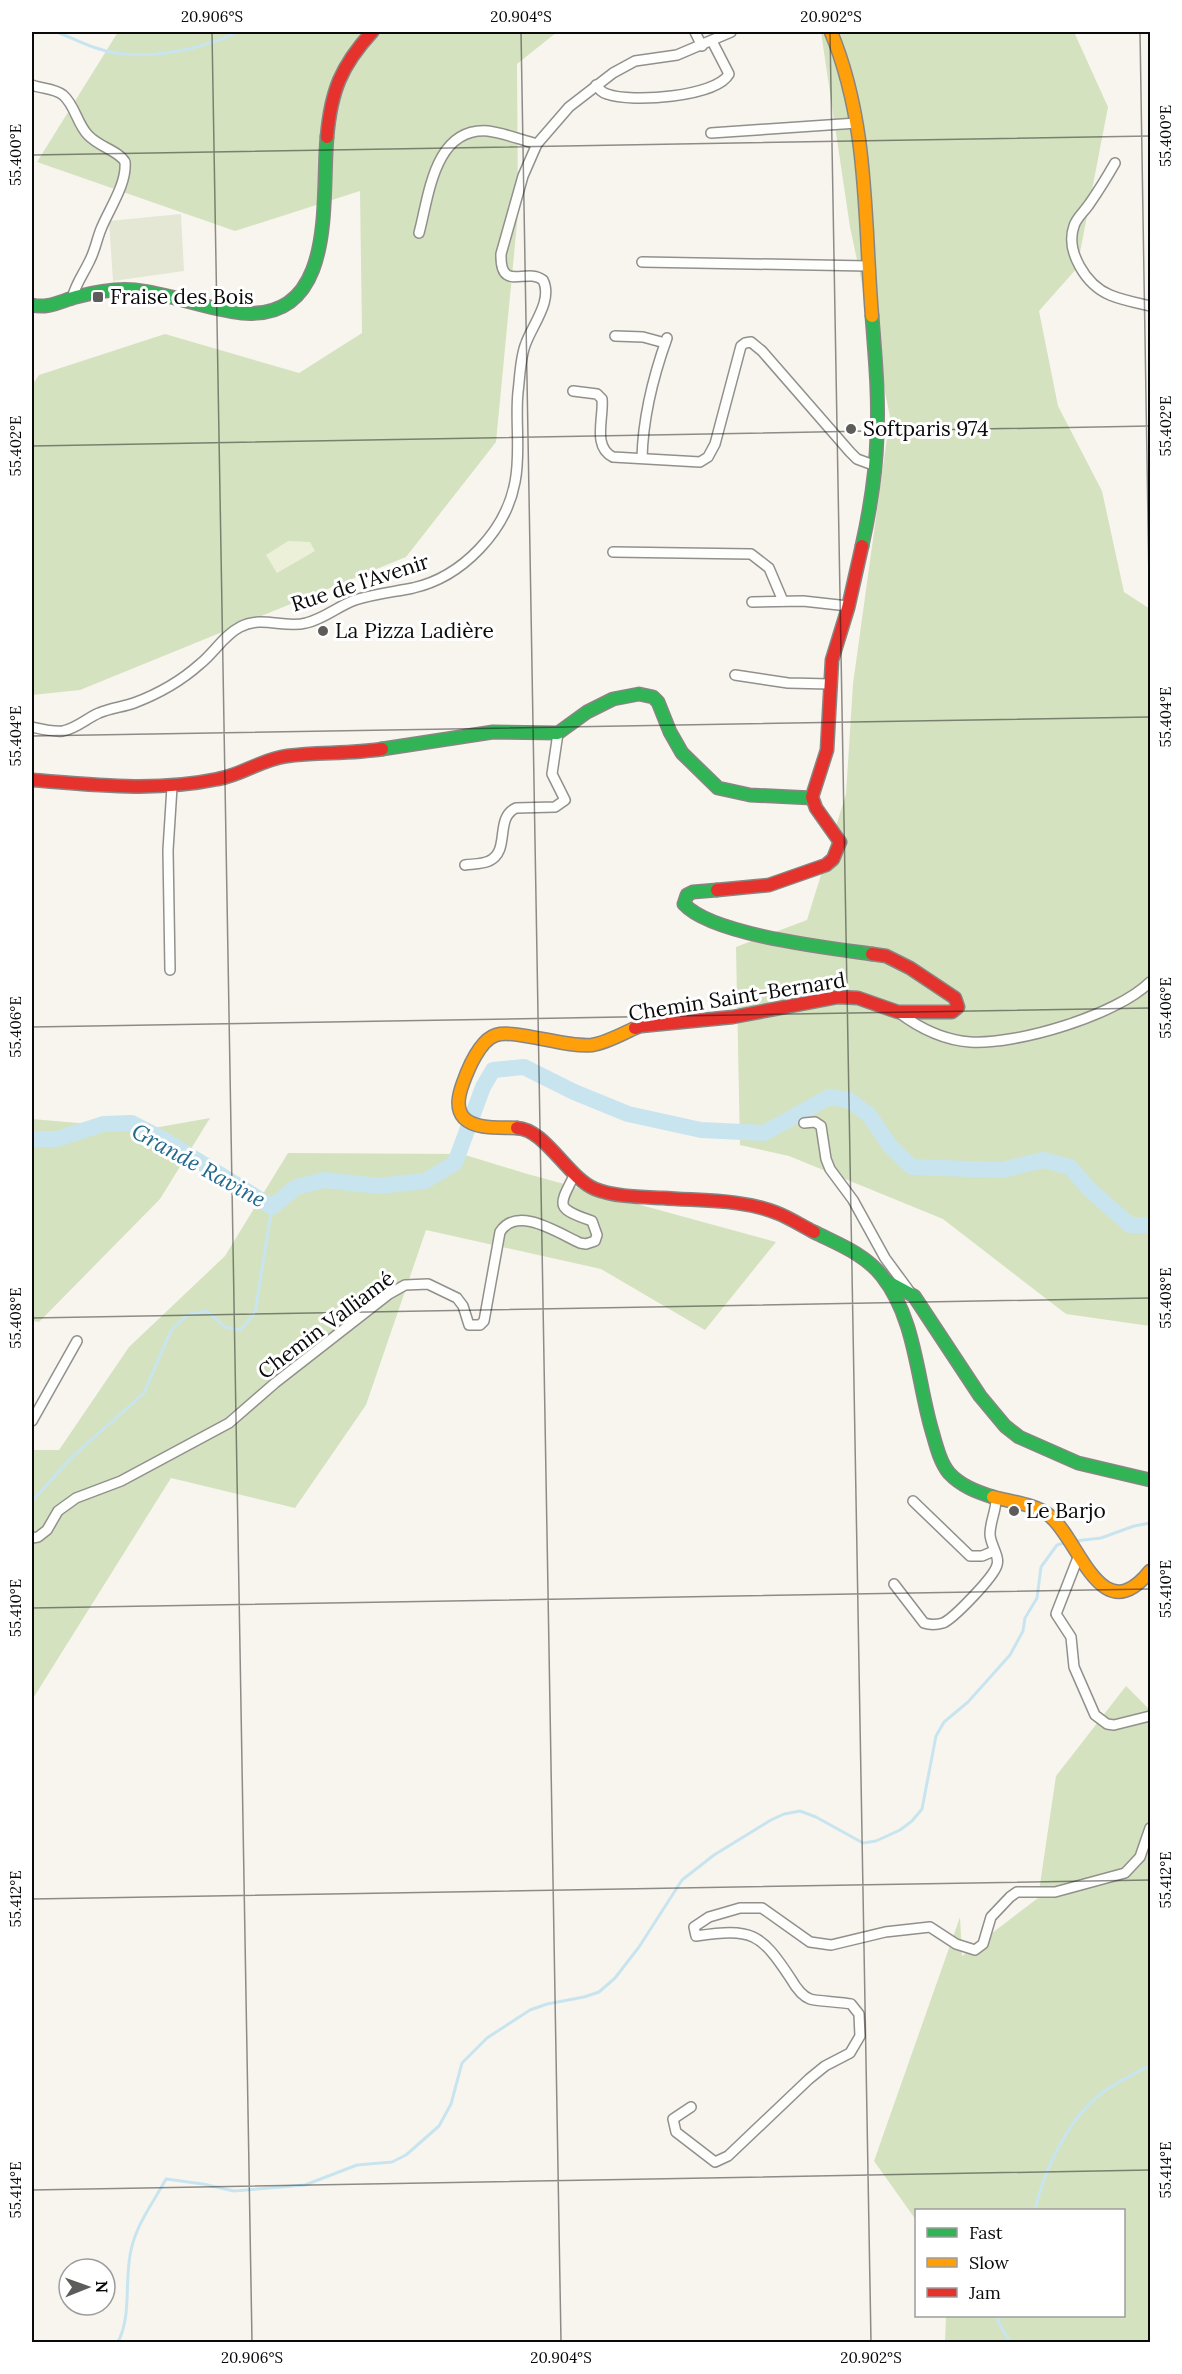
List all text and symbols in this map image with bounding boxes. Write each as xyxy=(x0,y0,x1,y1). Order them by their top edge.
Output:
text: 20.906°S xyxy=(181,7,243,26)
text: 20.904°S xyxy=(490,7,552,26)
text: 20.902°S xyxy=(800,7,862,26)
text: 55.400°E xyxy=(1156,105,1175,167)
text: 55.400°E xyxy=(6,124,25,186)
place label: Fraise des Bois xyxy=(110,283,254,310)
marker: Fraise des Bois xyxy=(91,290,105,304)
text: 55.402°E xyxy=(1156,396,1175,456)
place label: Softparis 974 xyxy=(863,415,989,442)
text: 55.402°E xyxy=(6,416,25,476)
marker: Softparis 974 xyxy=(844,422,858,436)
street label: Rue de l'Avenir xyxy=(287,548,432,618)
place label: La Pizza Ladière xyxy=(335,617,494,644)
marker: La Pizza Ladière xyxy=(316,624,330,638)
text: 55.404°E xyxy=(1156,687,1175,747)
text: 55.404°E xyxy=(6,706,25,766)
street label: Chemin Saint-Bernard xyxy=(626,966,847,1027)
text: 55.406°E xyxy=(1156,977,1175,1039)
text: 55.406°E xyxy=(6,996,25,1058)
water label: Grande Ravine xyxy=(127,1117,271,1213)
street label: Chemin Valliamé xyxy=(252,1264,399,1385)
text: 55.408°E xyxy=(1156,1267,1175,1329)
text: 55.408°E xyxy=(6,1287,25,1349)
place label: Le Barjo xyxy=(1026,1497,1106,1524)
marker: Le Barjo xyxy=(1007,1504,1021,1518)
text: 55.410°E xyxy=(1156,1560,1175,1618)
text: 55.410°E xyxy=(6,1579,25,1637)
text: 55.412°E xyxy=(1156,1851,1175,1909)
text: 55.412°E xyxy=(6,1870,25,1928)
text: 55.414°E xyxy=(1156,2142,1175,2198)
text: 55.414°E xyxy=(6,2162,25,2218)
legend xyxy=(915,2209,1125,2317)
text: Fast xyxy=(969,2221,1003,2244)
text: Slow xyxy=(969,2251,1009,2274)
north arrow xyxy=(57,2257,117,2317)
text: N xyxy=(92,2280,112,2293)
text: Jam xyxy=(968,2281,1001,2304)
text: 20.906°S xyxy=(221,2348,283,2367)
text: 20.904°S xyxy=(530,2348,592,2367)
text: 20.902°S xyxy=(840,2348,902,2367)

